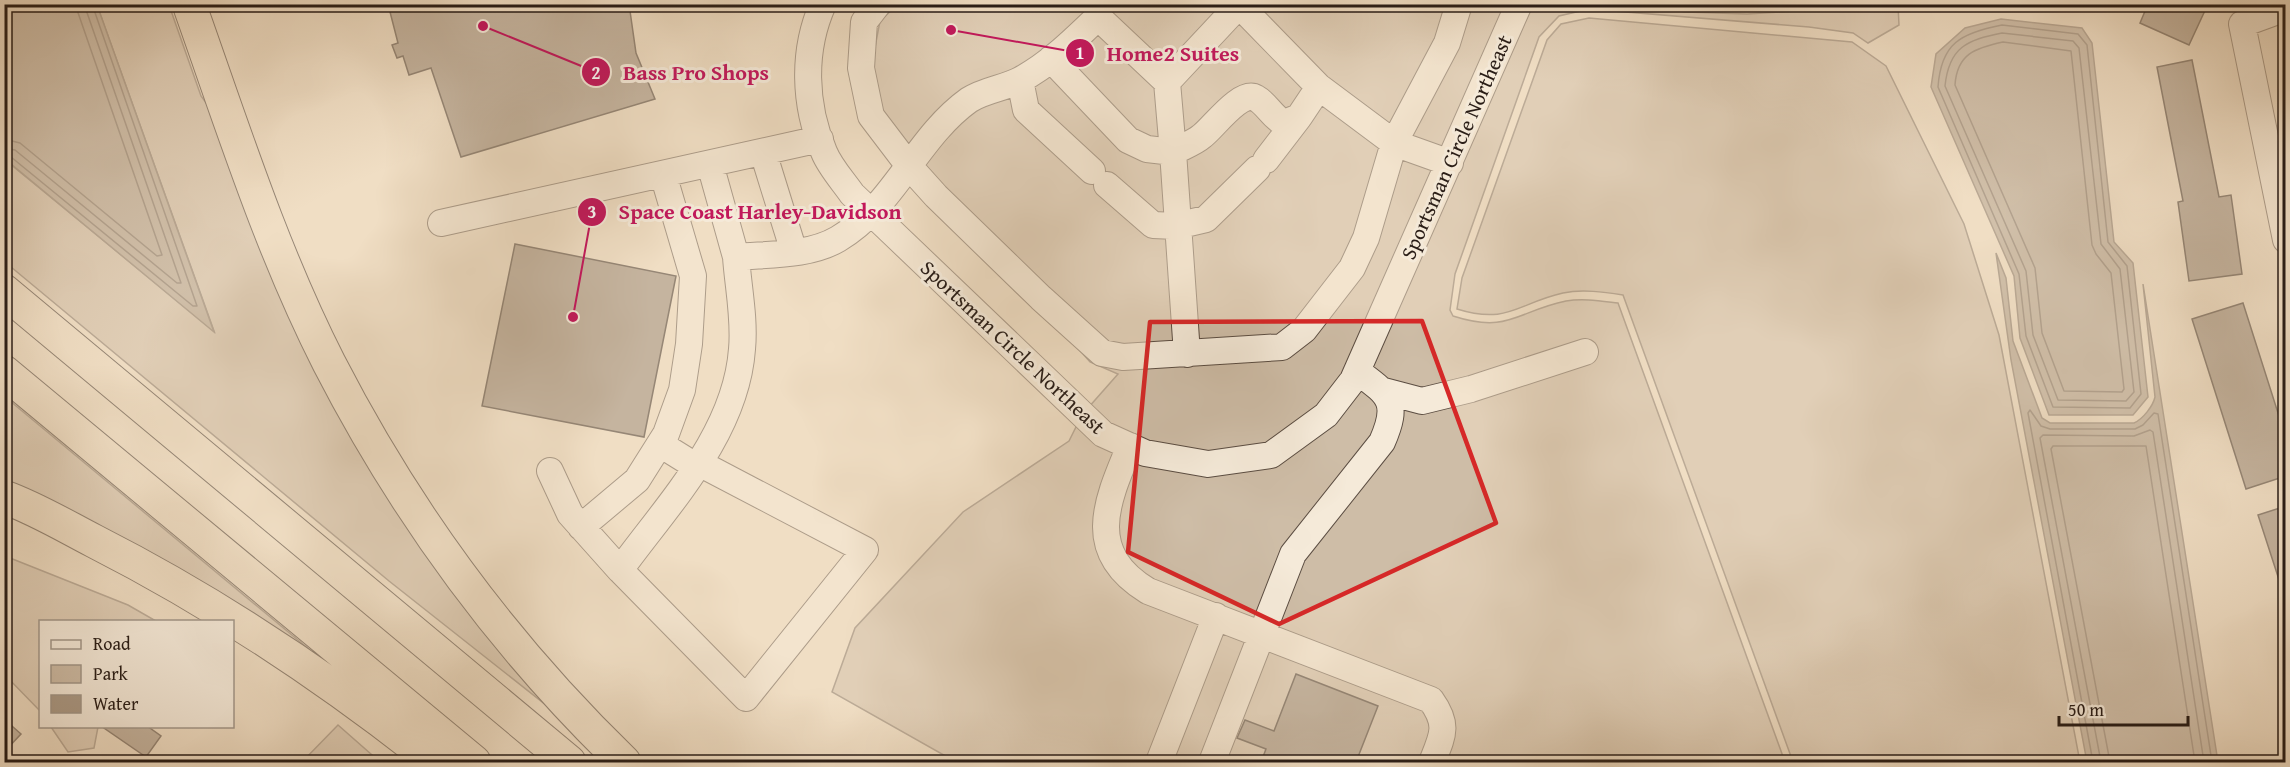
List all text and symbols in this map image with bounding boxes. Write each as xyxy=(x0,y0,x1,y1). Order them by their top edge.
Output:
street label: Sportsman Circle Northeast xyxy=(1392,29,1520,264)
callout: Home2 Suites xyxy=(1065,33,1252,73)
text: Home2 Suites xyxy=(1107,37,1239,69)
text: 1 xyxy=(1075,39,1085,66)
callout: Bass Pro Shops xyxy=(581,52,781,92)
text: Bass Pro Shops xyxy=(623,56,769,88)
text: 2 xyxy=(591,59,601,86)
callout: Space Coast Harley-Davidson xyxy=(577,192,914,232)
text: Space Coast Harley-Davidson xyxy=(619,195,901,227)
text: 3 xyxy=(587,198,597,225)
street label: Sportsman Circle Northeast xyxy=(914,253,1113,442)
legend xyxy=(39,620,234,728)
text: Road xyxy=(93,630,131,657)
text: Park xyxy=(93,660,129,687)
scale bar xyxy=(2059,689,2188,727)
text: Water xyxy=(93,690,139,717)
text: 50 m xyxy=(2068,696,2104,723)

